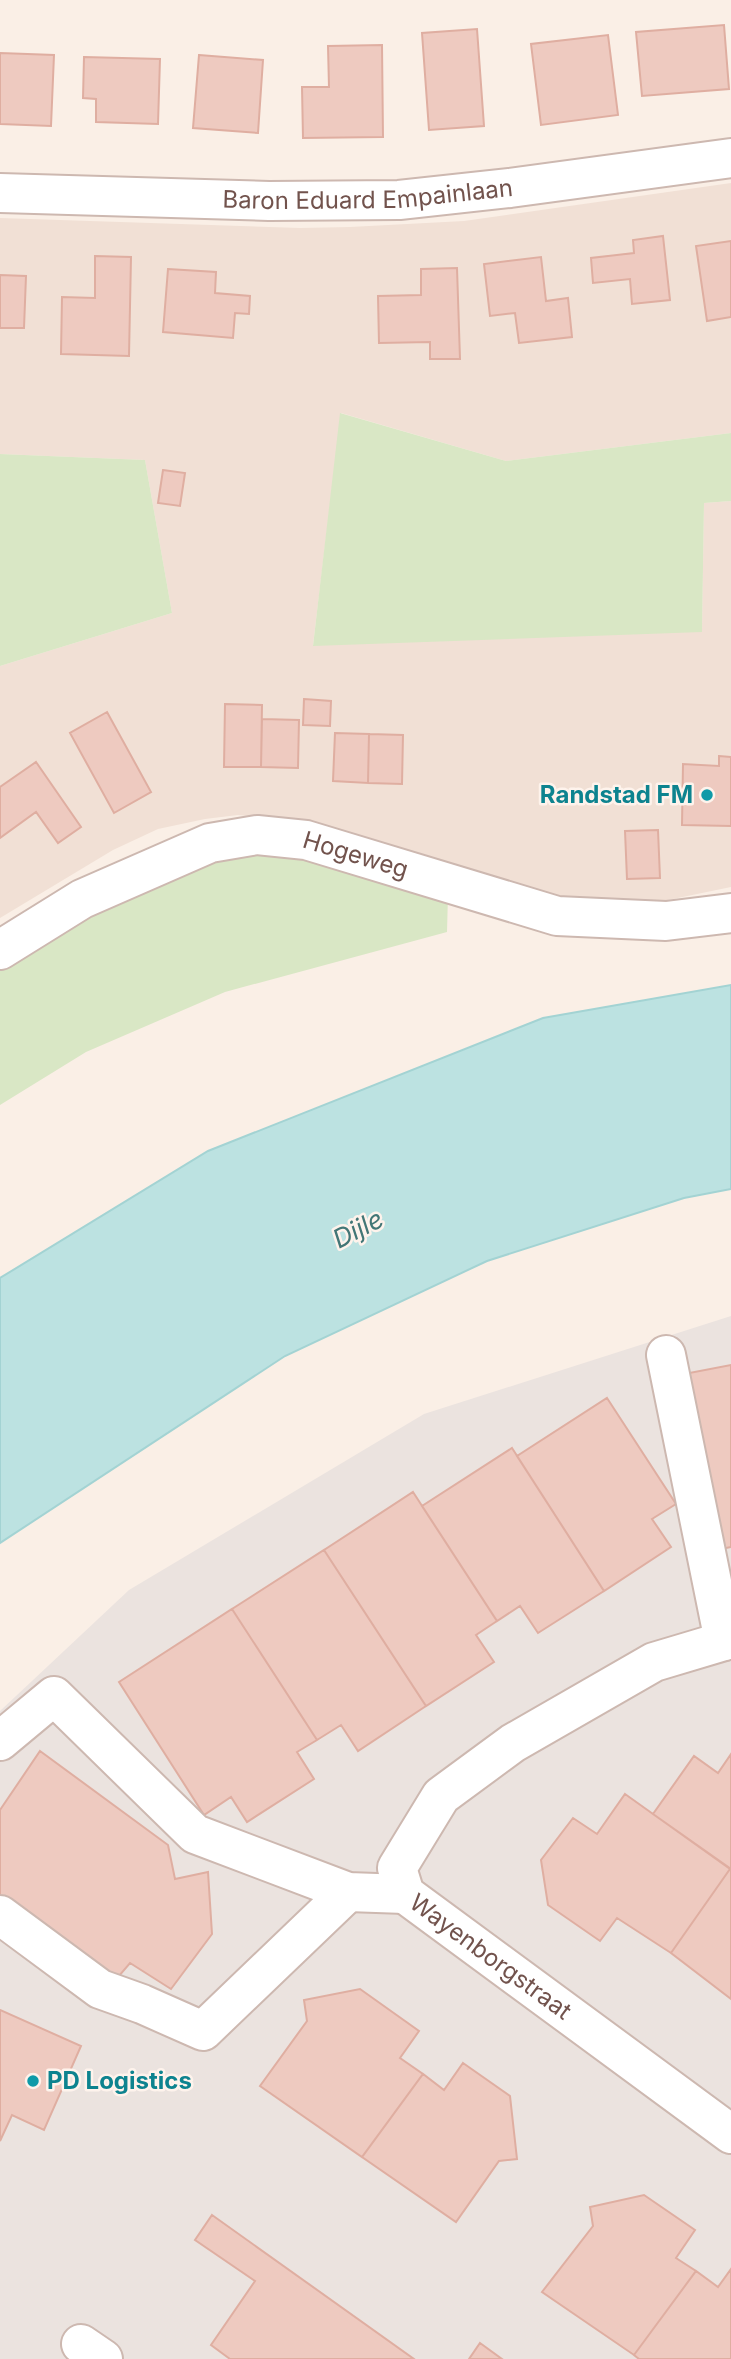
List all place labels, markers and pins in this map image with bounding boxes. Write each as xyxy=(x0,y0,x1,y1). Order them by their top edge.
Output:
place label: Randstad FM xyxy=(540,780,693,809)
marker: Randstad FM xyxy=(699,787,715,803)
place label: PD Logistics xyxy=(47,2066,192,2095)
marker: PD Logistics xyxy=(25,2073,41,2089)

